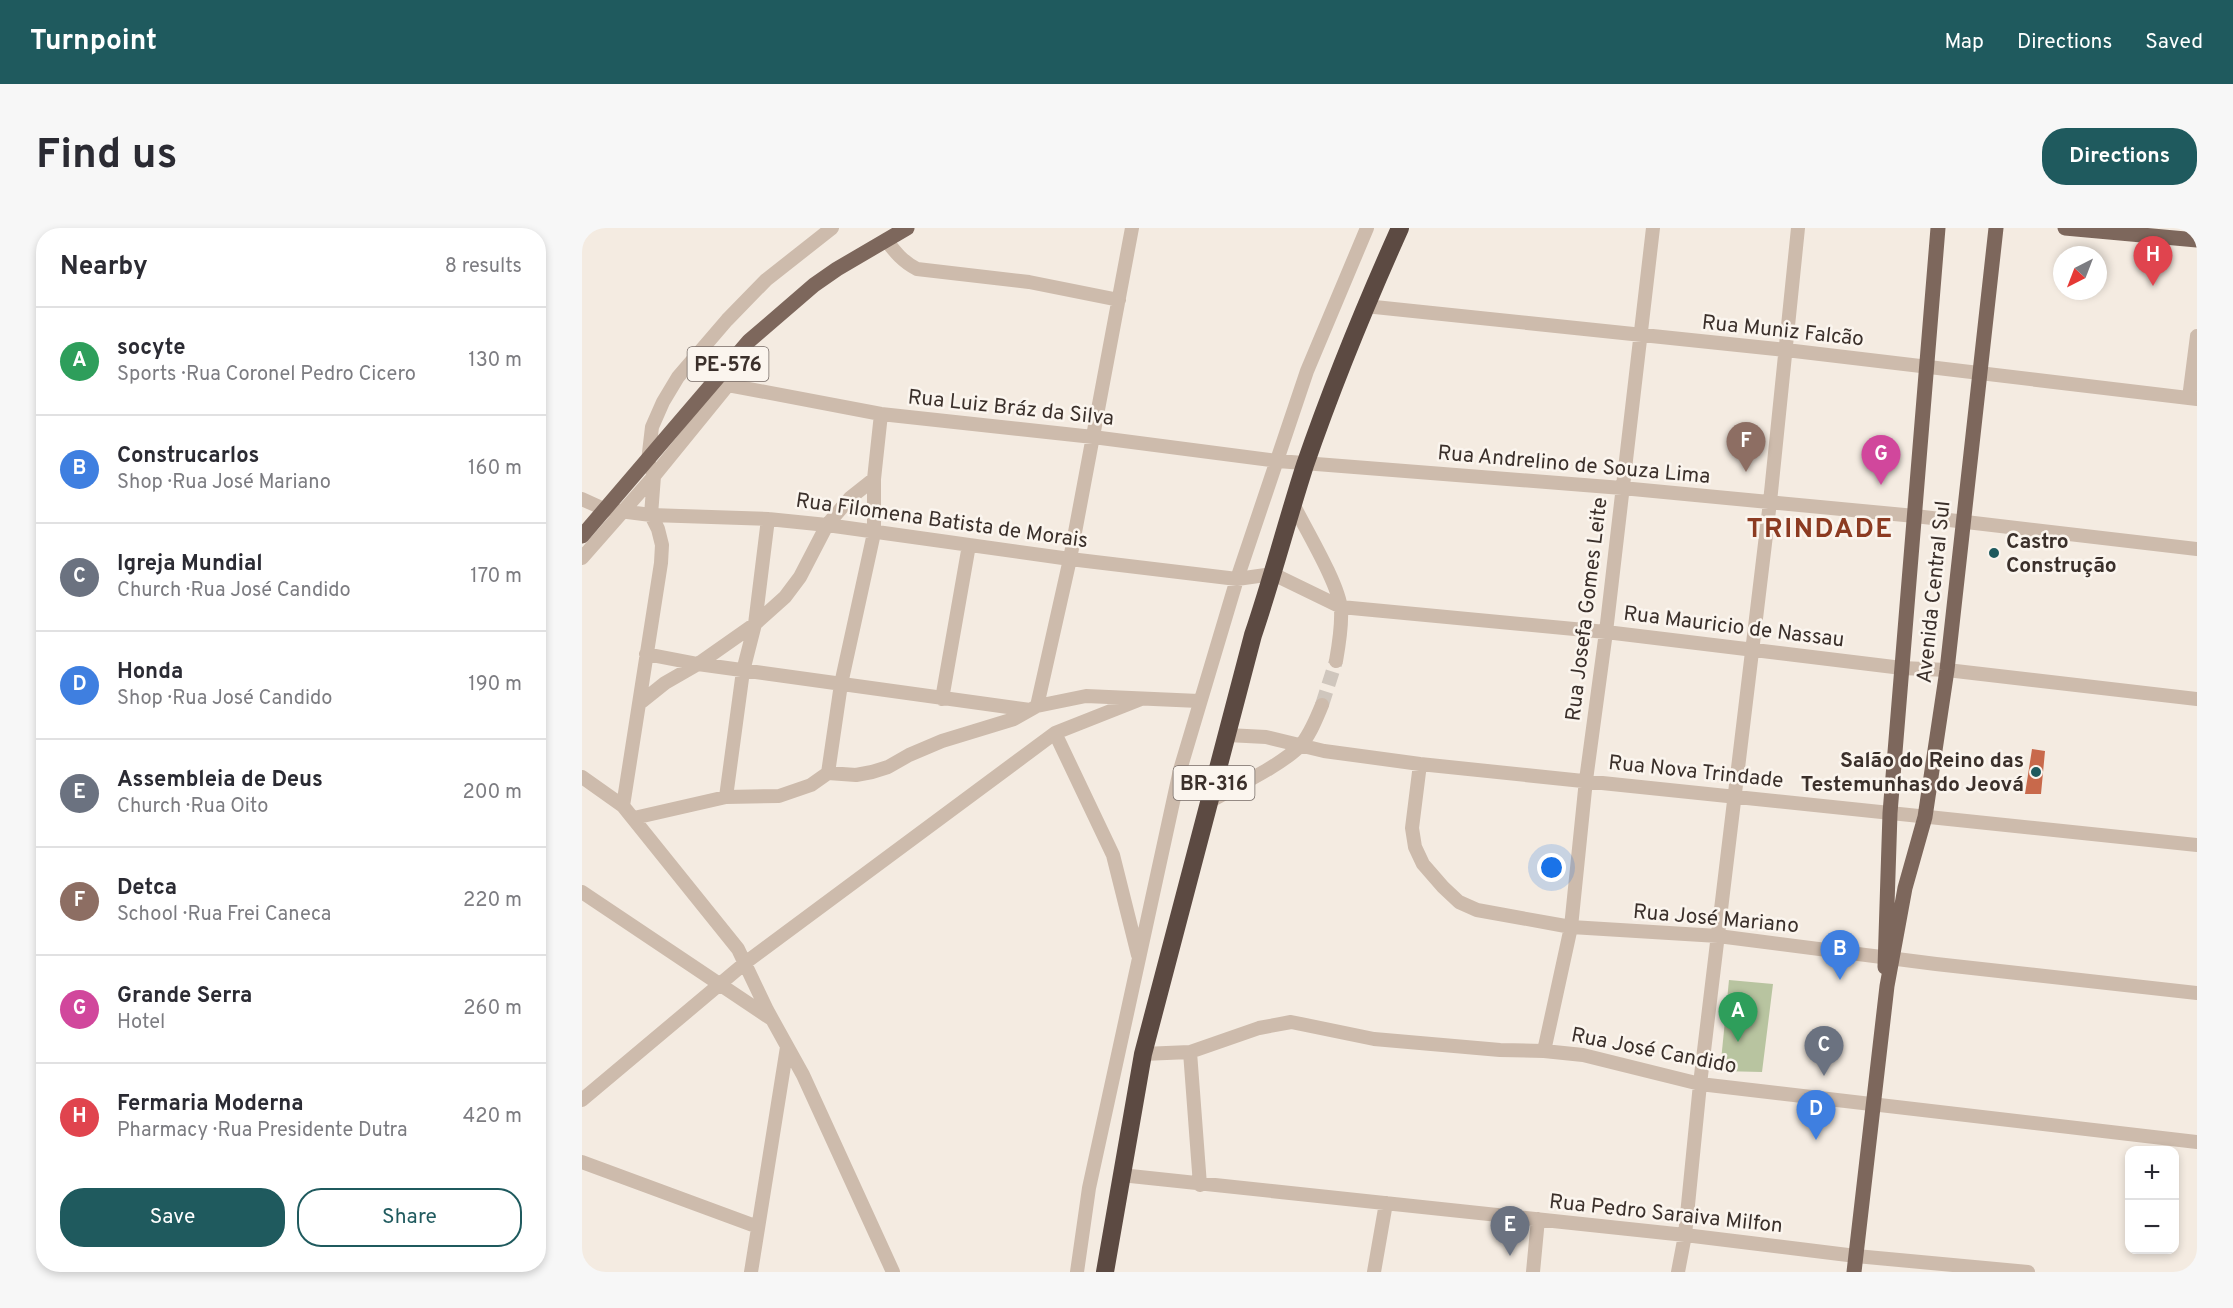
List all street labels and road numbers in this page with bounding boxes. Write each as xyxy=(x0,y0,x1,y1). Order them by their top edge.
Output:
street label: Rua Muniz Falcão xyxy=(1700,310,1865,353)
road number: PE-576 xyxy=(688,347,768,381)
street label: Rua Luiz Bráz da Silva xyxy=(906,384,1115,433)
street label: Rua Andrelino de Souza Lima xyxy=(1436,440,1711,491)
street label: Rua Filomena Batista de Morais xyxy=(794,488,1090,555)
street label: Rua Josefa Gomes Leite xyxy=(1560,496,1615,723)
street label: Avenida Central Sul xyxy=(1911,500,1957,685)
street label: Rua Mauricio de Nassau xyxy=(1622,601,1846,654)
street label: Rua Nova Trindade xyxy=(1607,750,1785,795)
road number: BR-316 xyxy=(1174,766,1254,800)
street label: Rua José Mariano xyxy=(1632,899,1800,940)
street label: Rua José Candido xyxy=(1569,1022,1739,1081)
street label: Rua Pedro Saraiva Milfon xyxy=(1548,1189,1784,1240)

